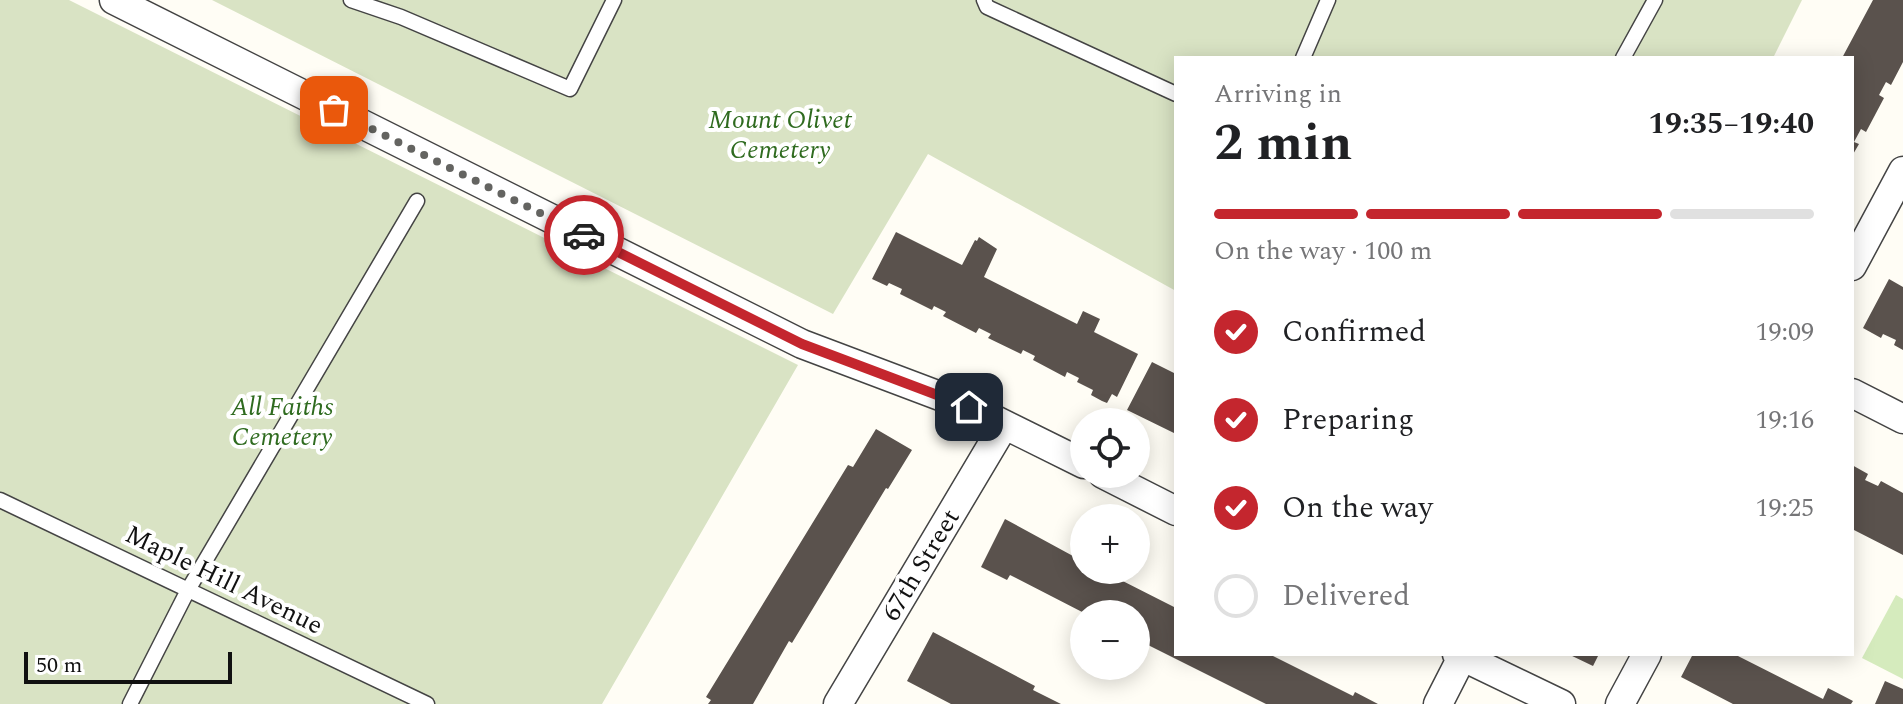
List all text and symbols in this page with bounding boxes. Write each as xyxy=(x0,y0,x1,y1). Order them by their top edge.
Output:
text: Arriving in xyxy=(1214,74,1342,114)
pin xyxy=(300,76,368,144)
icon: bag xyxy=(312,88,356,132)
park label: Mount Olivet Cemetery xyxy=(708,100,852,170)
text: 19:35–19:40 xyxy=(1648,101,1814,147)
text: 2 min xyxy=(1214,104,1352,183)
courier xyxy=(544,195,624,275)
icon: car xyxy=(562,213,606,257)
text: On the way · 100 m xyxy=(1214,231,1432,271)
text: Confirmed xyxy=(1282,309,1426,355)
icon: check xyxy=(1214,310,1258,354)
text: 19:09 xyxy=(1755,312,1814,352)
pin xyxy=(935,373,1003,441)
icon: home xyxy=(947,385,991,429)
park label: All Faiths Cemetery xyxy=(230,387,333,457)
text: Preparing xyxy=(1282,397,1414,443)
icon: check xyxy=(1214,398,1258,442)
text: 19:16 xyxy=(1755,400,1814,440)
map controls xyxy=(1070,408,1150,680)
button: locate xyxy=(1070,408,1150,488)
text: On the way xyxy=(1282,485,1433,531)
icon: check xyxy=(1214,486,1258,530)
text: 19:25 xyxy=(1755,488,1814,528)
street label: 67th Street xyxy=(872,501,970,629)
button: + xyxy=(1070,504,1150,584)
street label: Maple Hill Avenue xyxy=(118,515,330,645)
text: Delivered xyxy=(1282,573,1410,619)
button: − xyxy=(1070,600,1150,680)
scale bar xyxy=(24,648,232,684)
text: 50 m xyxy=(36,649,82,682)

